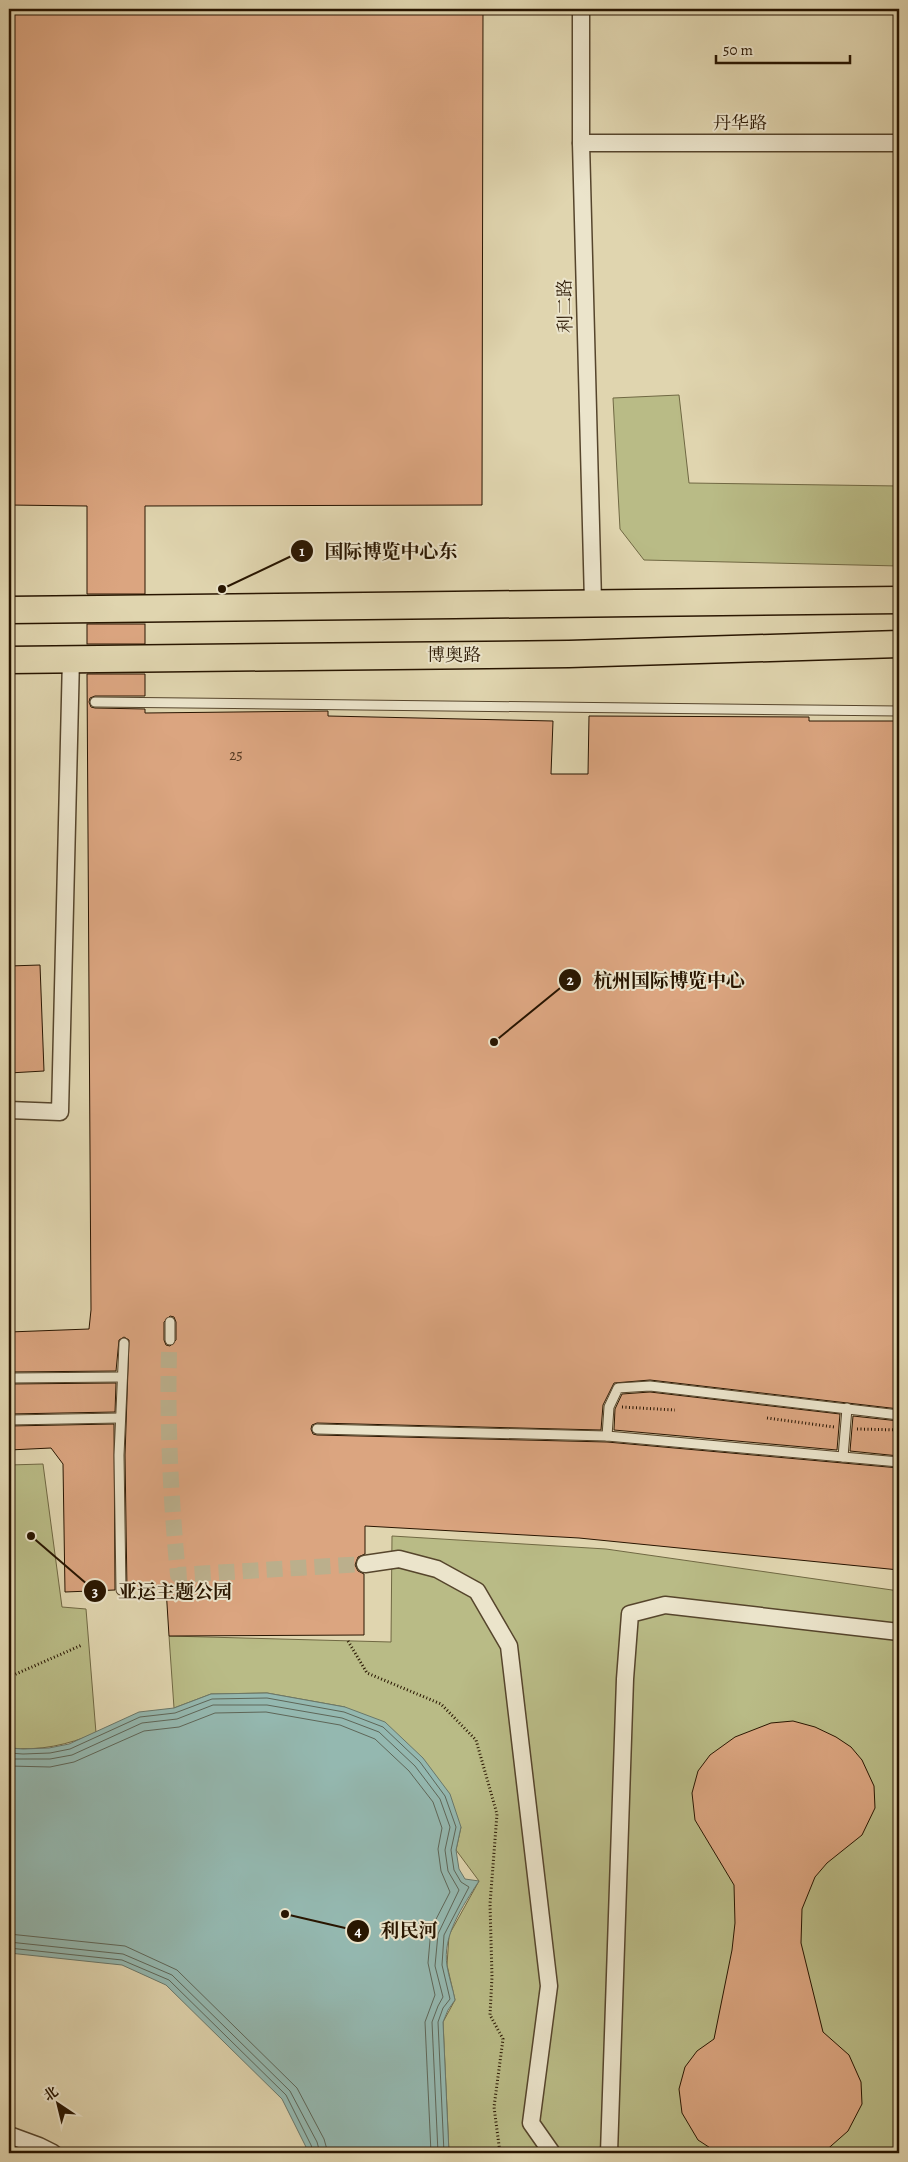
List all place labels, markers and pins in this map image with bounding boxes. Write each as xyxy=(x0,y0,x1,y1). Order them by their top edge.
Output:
callout: 国际博览中心东 xyxy=(290,534,468,568)
callout: 杭州国际博览中心 xyxy=(558,963,755,997)
callout: 亚运主题公园 xyxy=(83,1574,242,1608)
callout: 利民河 xyxy=(346,1914,448,1948)

